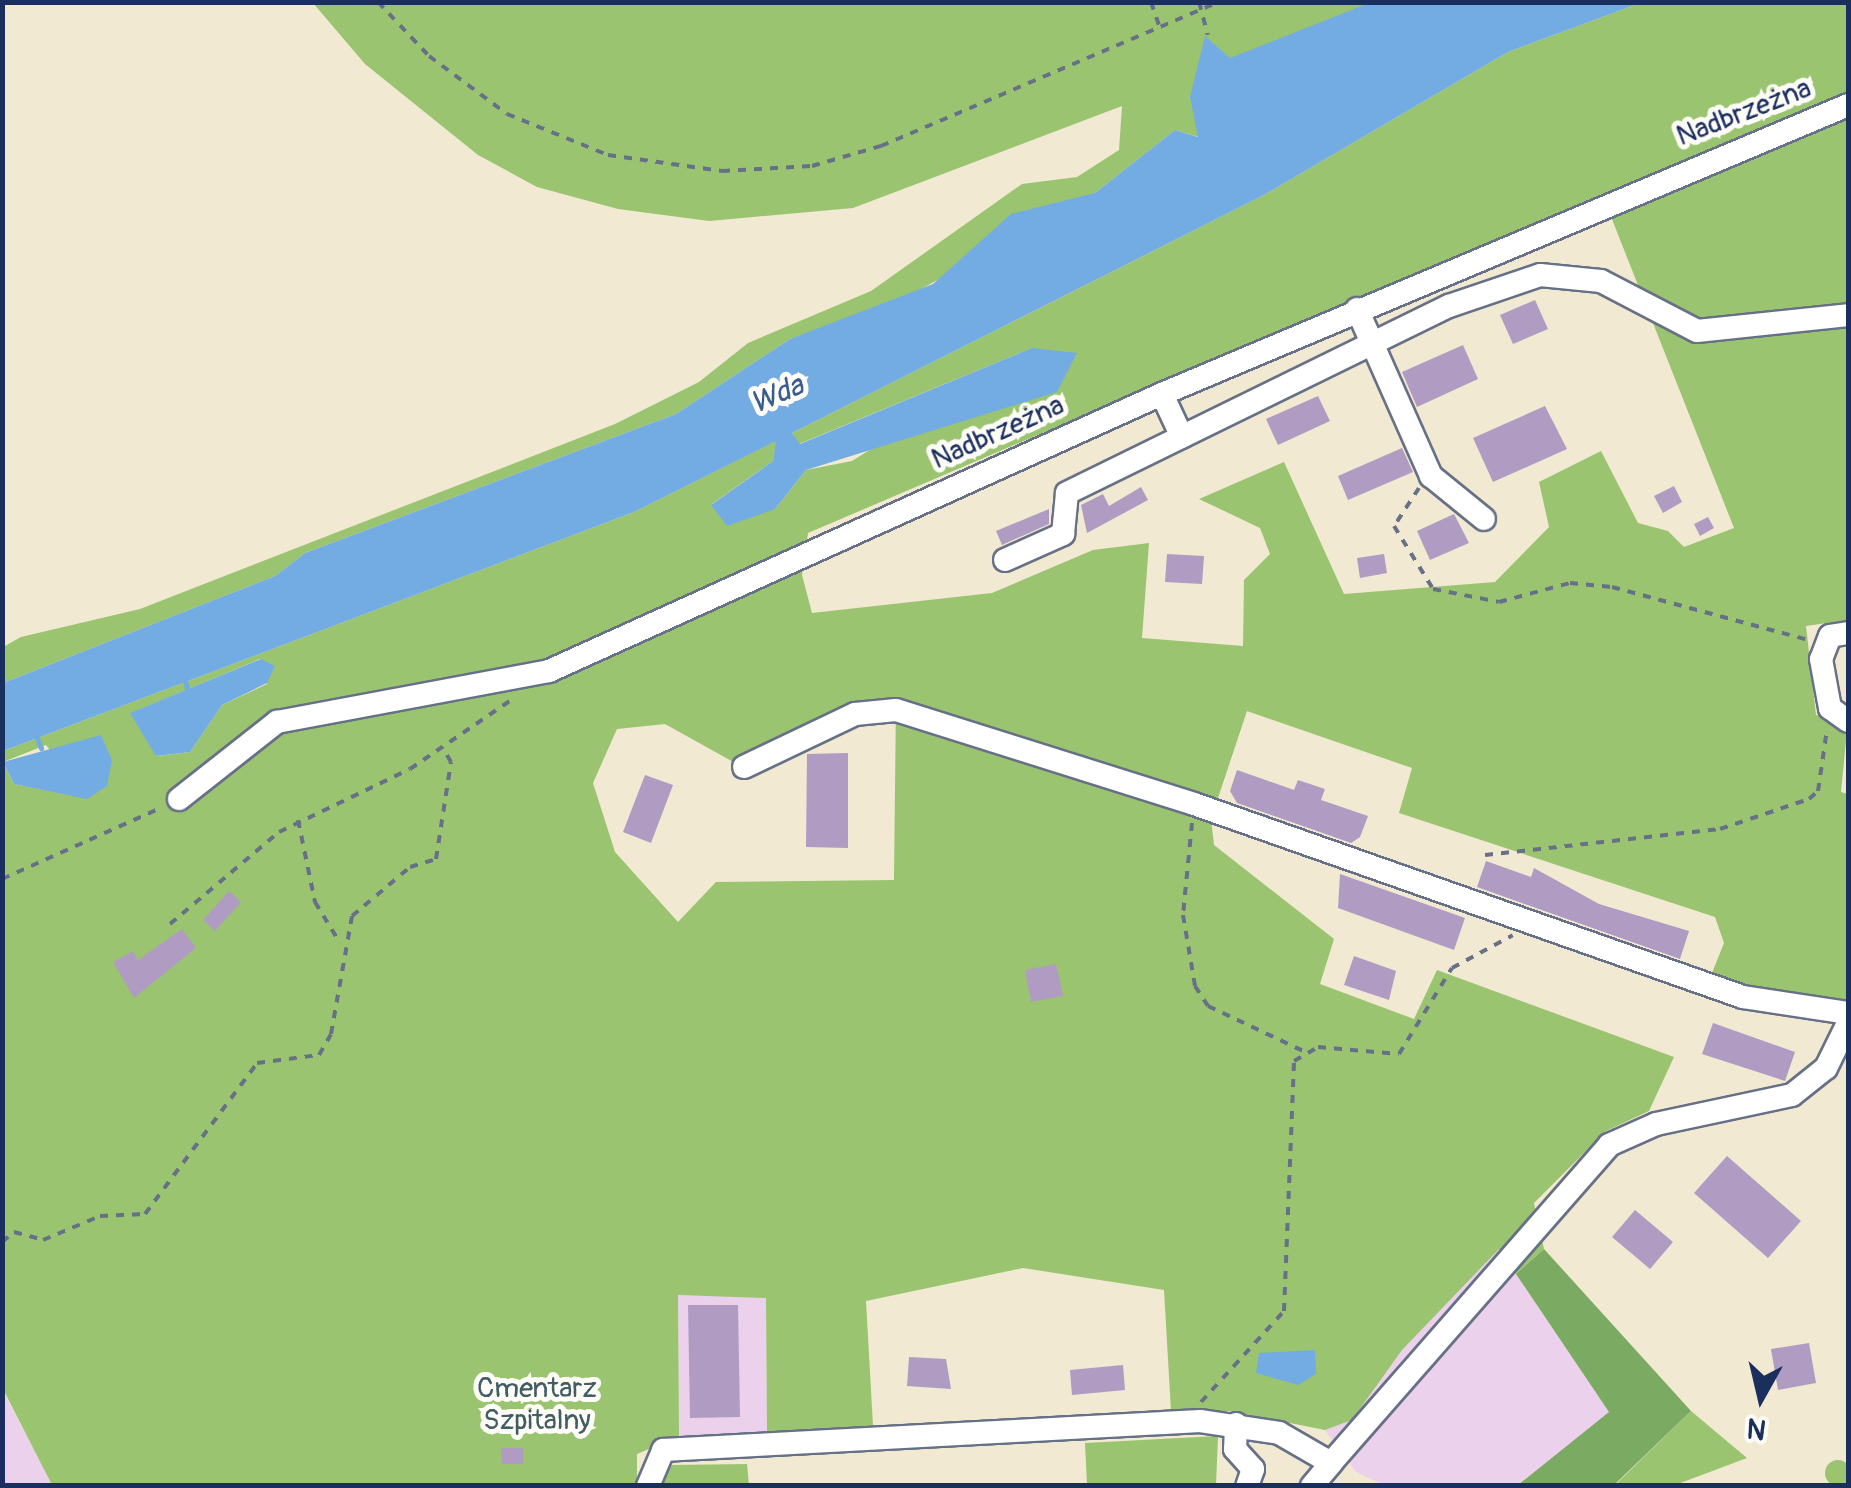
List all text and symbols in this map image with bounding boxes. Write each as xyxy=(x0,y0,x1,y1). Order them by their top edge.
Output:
street label: Nadbrzeżna xyxy=(1672,72,1816,154)
water label: Wda xyxy=(745,368,809,422)
street label: Nadbrzeżna xyxy=(927,389,1069,477)
north arrow xyxy=(1711,1348,1811,1448)
park label: Cmentarz Szpitalny xyxy=(477,1372,597,1438)
text: N xyxy=(1745,1410,1769,1447)

